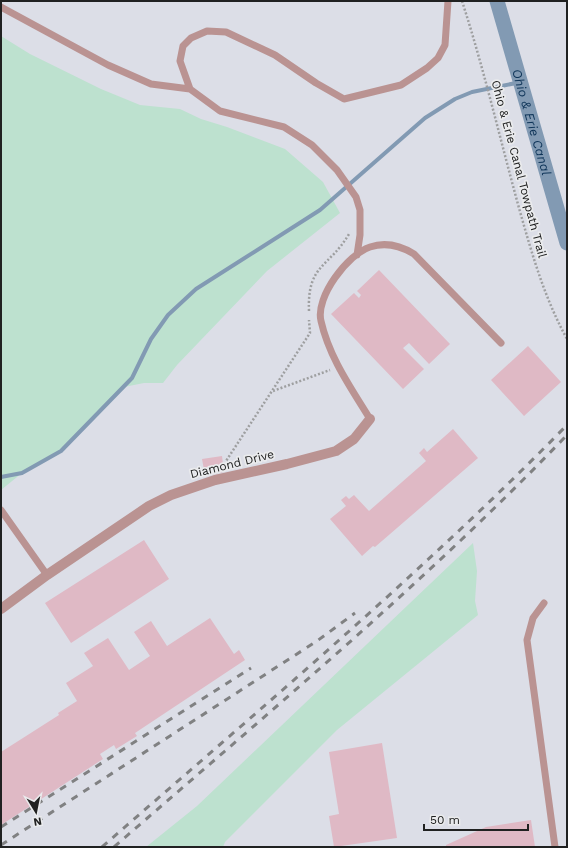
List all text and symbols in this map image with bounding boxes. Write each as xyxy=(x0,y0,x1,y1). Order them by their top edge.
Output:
water label: Ohio & Erie Canal xyxy=(510,67,555,177)
street label: Ohio & Erie Canal Towpath Trail xyxy=(488,79,550,260)
street label: Diamond Drive xyxy=(189,447,276,481)
north arrow xyxy=(16,792,56,832)
scale bar xyxy=(424,806,528,832)
text: 50 m xyxy=(430,813,460,827)
text: N xyxy=(33,814,43,828)

